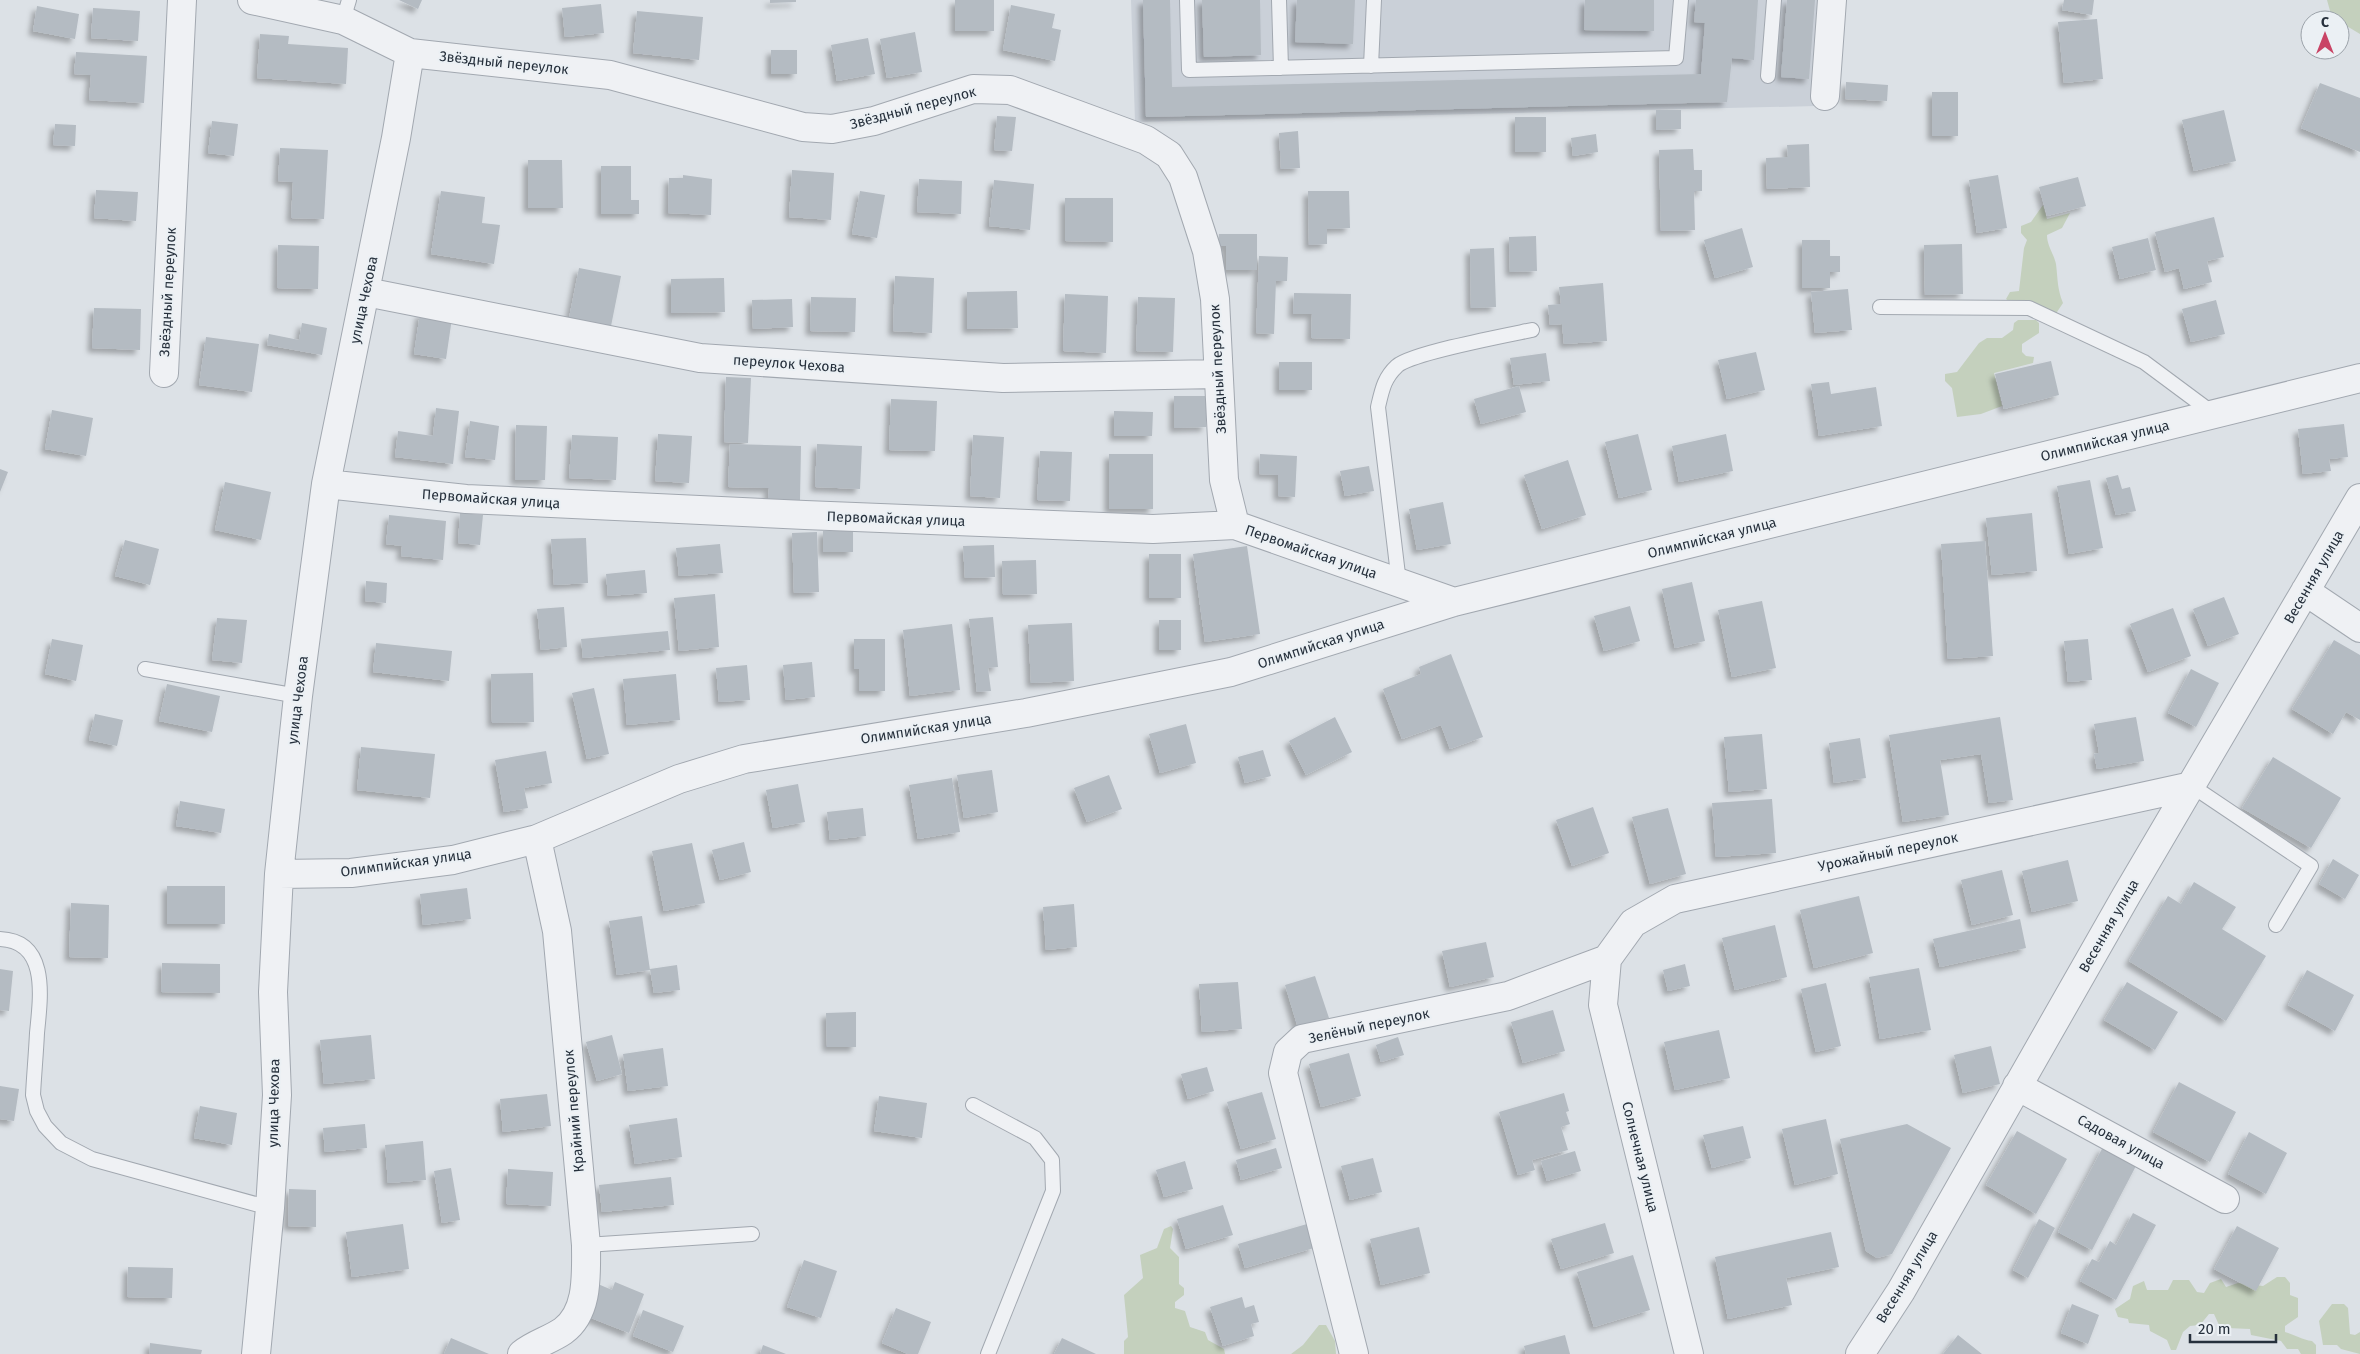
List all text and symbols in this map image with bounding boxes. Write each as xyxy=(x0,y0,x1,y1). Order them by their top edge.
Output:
north arrow xyxy=(2300,10,2350,60)
text: С xyxy=(2321,14,2329,31)
street label: Звёздный переулок xyxy=(439,48,570,78)
street label: Звёздный переулок xyxy=(848,83,979,133)
street label: Звёздный переулок xyxy=(156,226,180,357)
street label: улица Чехова xyxy=(346,255,382,345)
street label: Звёздный переулок xyxy=(1206,303,1230,434)
street label: переулок Чехова xyxy=(733,352,845,376)
street label: Олимпийская улица xyxy=(2039,417,2171,465)
street label: Первомайская улица xyxy=(421,486,561,512)
street label: Первомайская улица xyxy=(826,508,966,530)
street label: Олимпийская улица xyxy=(1646,514,1778,562)
street label: Первомайская улица xyxy=(1243,521,1379,583)
street label: Весенняя улица xyxy=(2280,527,2348,627)
street label: Олимпийская улица xyxy=(1255,615,1387,673)
street label: улица Чехова xyxy=(284,655,312,745)
street label: Олимпийская улица xyxy=(859,710,993,748)
street label: Урожайный переулок xyxy=(1817,829,1960,875)
street label: Олимпийская улица xyxy=(339,845,473,881)
street label: Весенняя улица xyxy=(2075,876,2143,976)
street label: Зелёный переулок xyxy=(1307,1005,1432,1047)
street label: Крайний переулок xyxy=(560,1048,588,1173)
street label: улица Чехова xyxy=(265,1058,283,1148)
street label: Солнечная улица xyxy=(1618,1100,1662,1214)
street label: Садовая улица xyxy=(2074,1111,2168,1173)
street label: Весенняя улица xyxy=(1873,1228,1941,1326)
scale bar xyxy=(2190,1312,2276,1344)
text: 20 m xyxy=(2198,1320,2231,1338)

